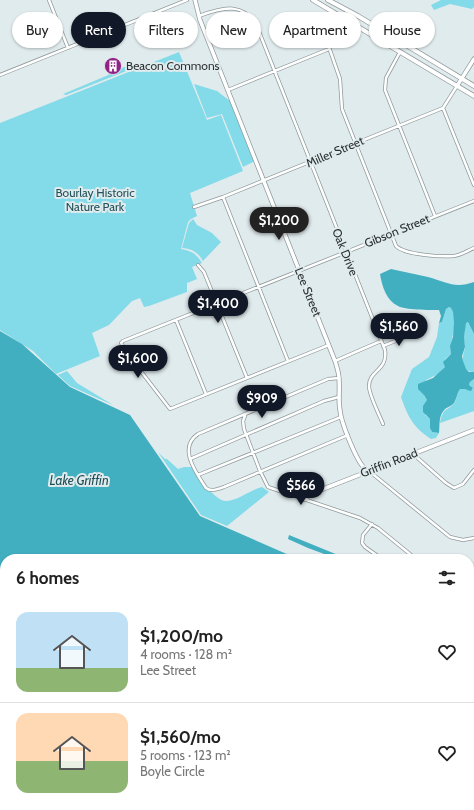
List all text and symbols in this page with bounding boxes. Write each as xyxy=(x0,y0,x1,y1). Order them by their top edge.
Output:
chip: Buy xyxy=(12,12,63,48)
chip: Rent xyxy=(71,12,126,48)
chip: Filters xyxy=(134,12,198,48)
chip: New xyxy=(206,12,261,48)
chip: Apartment xyxy=(269,12,361,48)
chip: House xyxy=(369,12,435,48)
building icon: Beacon Commons xyxy=(103,56,123,76)
place label: Beacon Commons xyxy=(126,58,220,73)
street label: Miller Street xyxy=(304,133,366,170)
park label: Bourlay Historic Nature Park xyxy=(55,185,135,214)
pin: $1,200 xyxy=(246,207,312,241)
street label: Gibson Street xyxy=(362,211,432,250)
text: $1,200 xyxy=(259,212,299,228)
street label: Oak Drive xyxy=(329,226,362,278)
street label: Lee Street xyxy=(292,265,325,319)
pin: $1,400 xyxy=(185,290,251,324)
text: $1,400 xyxy=(197,295,239,311)
pin: $1,560 xyxy=(366,313,432,347)
text: $1,560 xyxy=(380,318,418,334)
pin: $1,600 xyxy=(105,345,171,379)
text: $1,600 xyxy=(117,350,159,366)
pin: $909 xyxy=(238,385,286,419)
text: $909 xyxy=(246,390,278,406)
street label: Griffin Road xyxy=(358,445,420,480)
water label: Lake Griffin xyxy=(49,472,109,488)
pin: $566 xyxy=(277,472,325,506)
text: $566 xyxy=(286,477,316,493)
icon: filters xyxy=(436,567,458,589)
text: 6 homes xyxy=(16,568,79,588)
text: $1,200/mo xyxy=(140,626,223,646)
icon: home xyxy=(48,628,96,676)
icon: heart xyxy=(436,641,458,663)
text: 4 rooms · 128 m² xyxy=(140,646,232,662)
text: Lee Street xyxy=(140,662,196,678)
text: $1,560/mo xyxy=(140,727,221,747)
icon: home xyxy=(48,729,96,777)
icon: heart xyxy=(436,742,458,764)
text: 5 rooms · 123 m² xyxy=(140,747,231,763)
text: Boyle Circle xyxy=(140,763,205,779)

